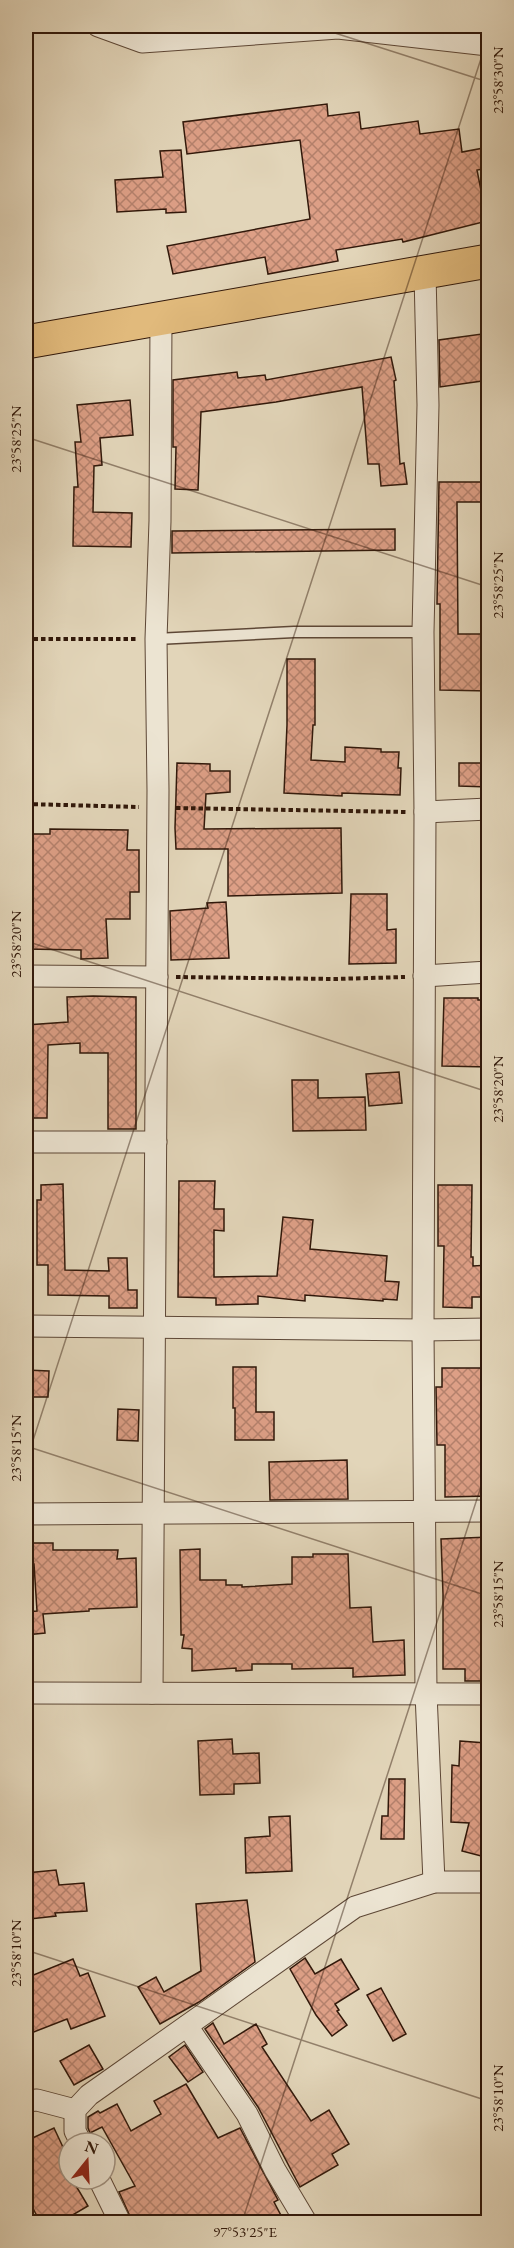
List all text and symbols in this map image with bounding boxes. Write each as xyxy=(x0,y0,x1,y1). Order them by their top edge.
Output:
text: 23°58'30"N xyxy=(488,46,507,114)
text: 23°58'25"N xyxy=(6,405,25,473)
text: 23°58'25"N xyxy=(488,551,507,619)
text: 23°58'20"N xyxy=(6,910,25,978)
text: 23°58'20"N xyxy=(488,1055,507,1123)
text: 23°58'15"N xyxy=(6,1414,25,1482)
text: 23°58'15"N xyxy=(488,1560,507,1628)
text: 23°58'10"N xyxy=(6,1919,25,1987)
text: 23°58'10"N xyxy=(488,2064,507,2132)
north arrow xyxy=(57,2131,117,2191)
text: N xyxy=(82,2135,101,2159)
text: 97°53'25"E xyxy=(213,2222,278,2241)

